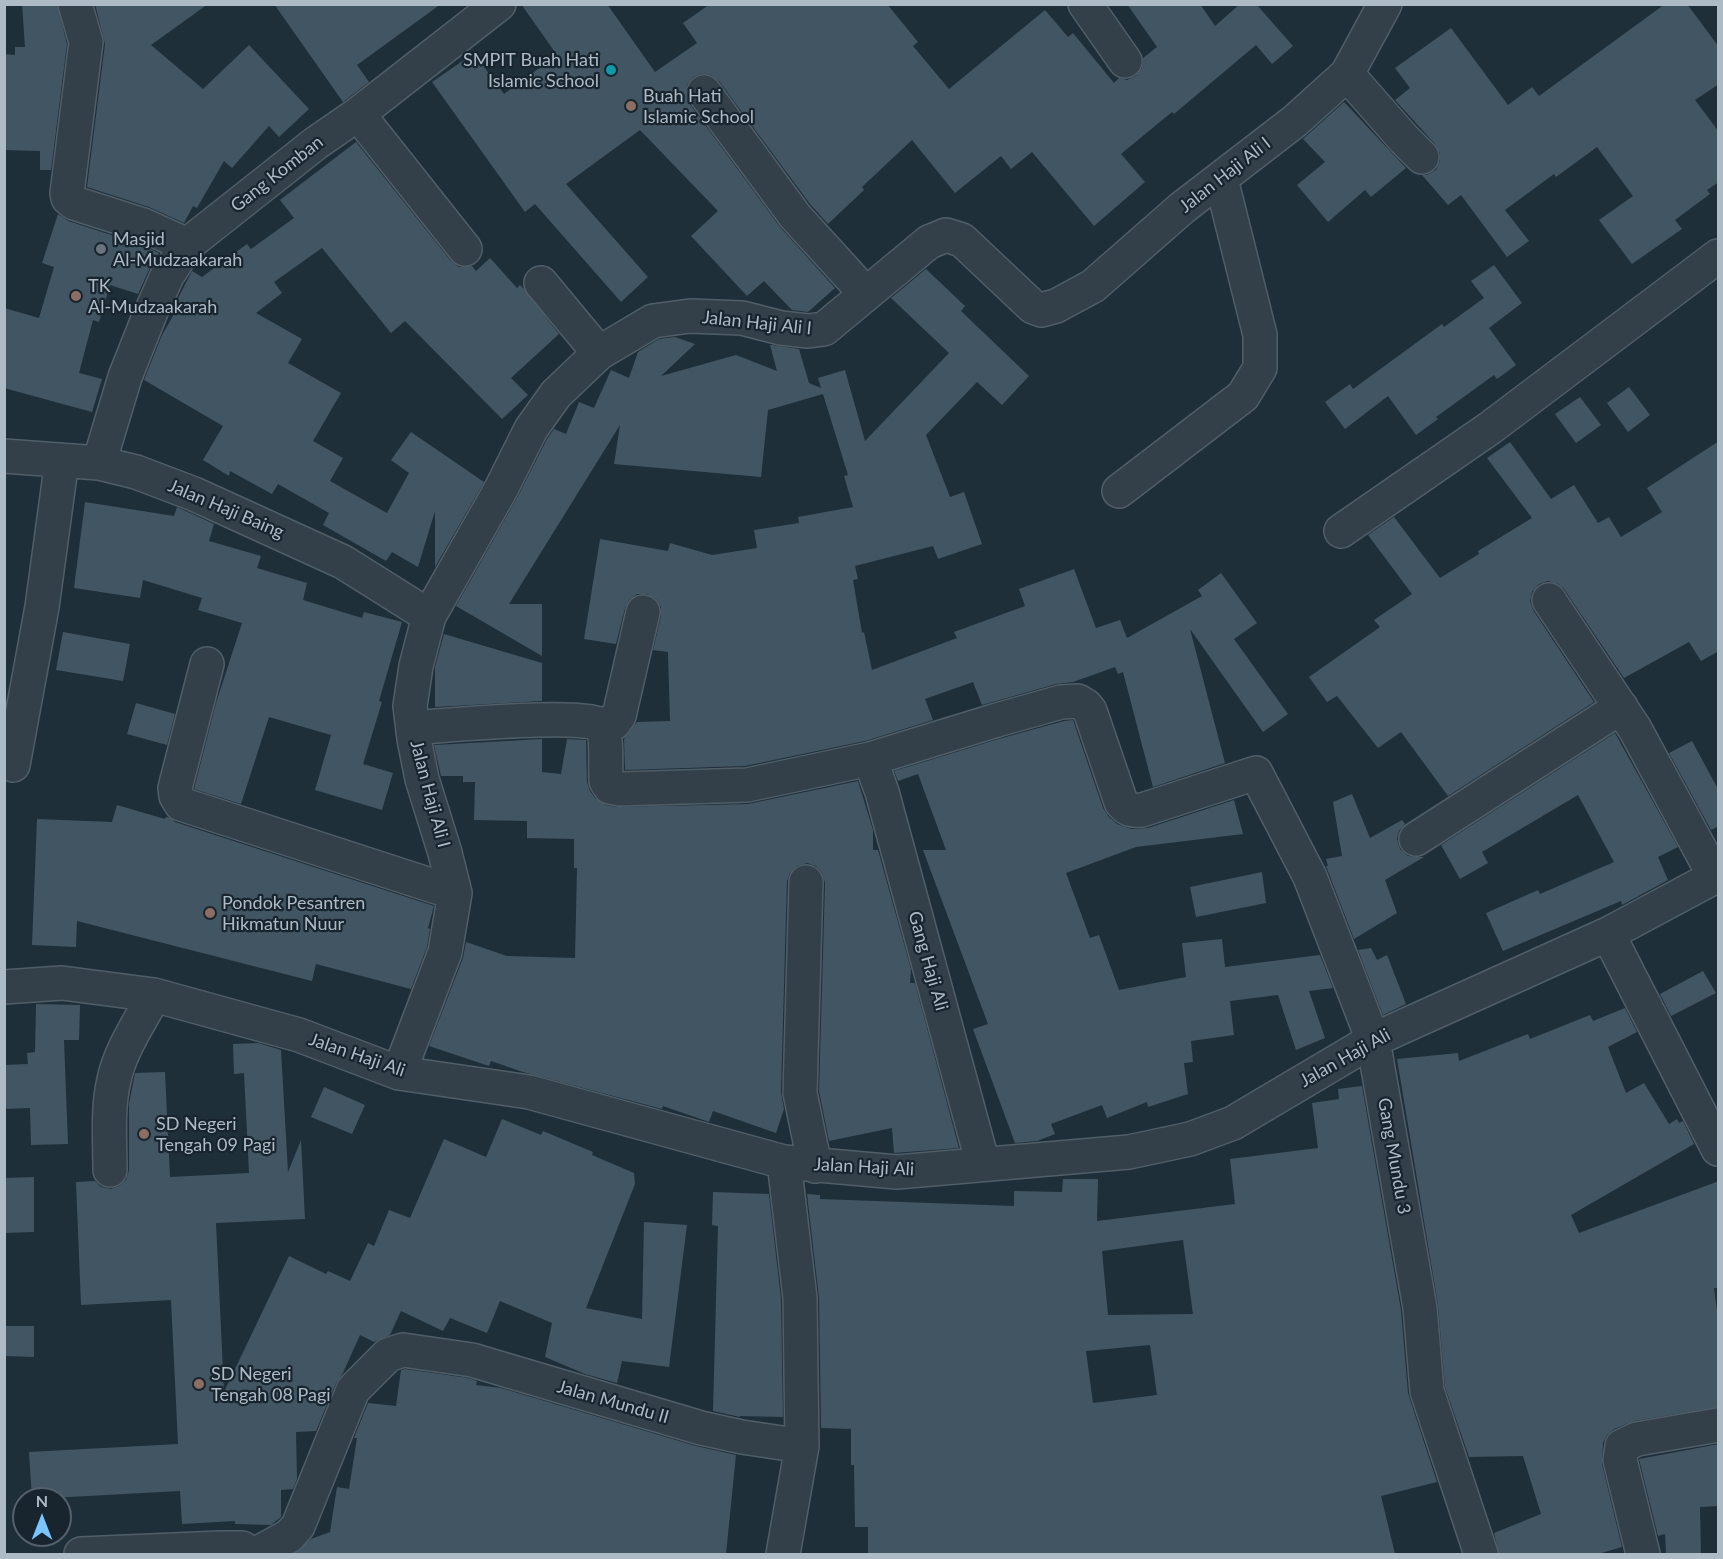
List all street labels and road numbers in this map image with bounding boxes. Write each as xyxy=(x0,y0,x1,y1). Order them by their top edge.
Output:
street label: Gang Komban xyxy=(226,131,328,217)
street label: Jalan Haji Ali I xyxy=(1175,133,1275,217)
street label: Jalan Haji Ali I xyxy=(701,307,813,339)
street label: Jalan Haji Baing xyxy=(165,475,287,543)
street label: Jalan Haji Ali I xyxy=(405,738,455,850)
street label: Gang Haji Ali xyxy=(904,909,952,1013)
street label: Jalan Haji Ali xyxy=(1296,1024,1394,1092)
street label: Jalan Haji Ali xyxy=(306,1028,408,1082)
street label: Gang Mundu 3 xyxy=(1373,1096,1415,1216)
street label: Jalan Haji Ali xyxy=(813,1154,915,1180)
street label: Jalan Mundu II xyxy=(555,1376,671,1428)

